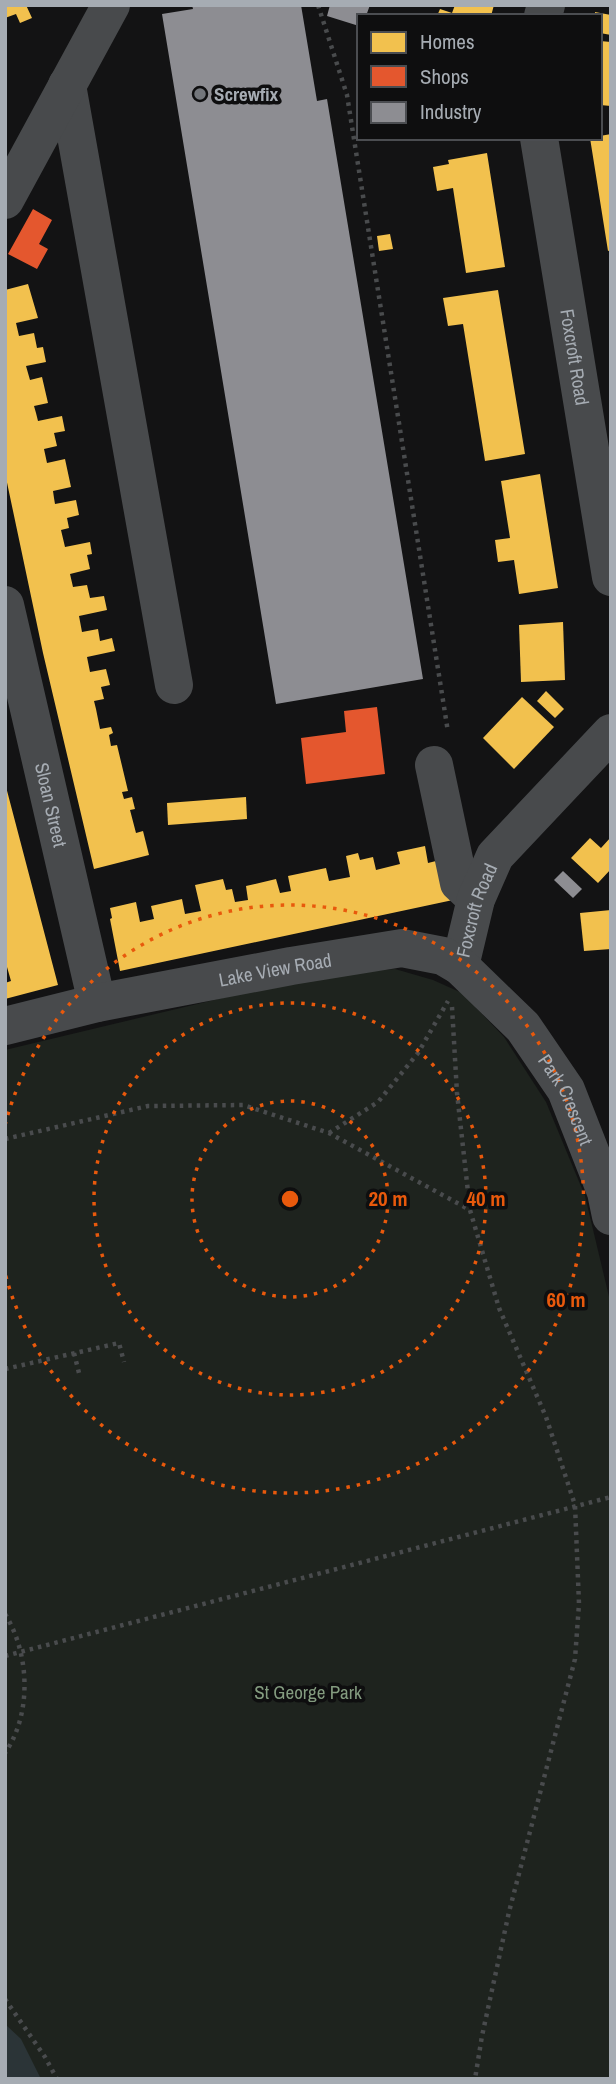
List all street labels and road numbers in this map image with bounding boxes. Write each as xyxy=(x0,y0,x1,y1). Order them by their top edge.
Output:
street label: Foxcroft Road xyxy=(554,307,596,407)
street label: Sloan Street xyxy=(29,760,74,850)
street label: Foxcroft Road xyxy=(450,859,503,960)
street label: Lake View Road xyxy=(216,947,333,993)
street label: Park Crescent xyxy=(532,1049,600,1149)

